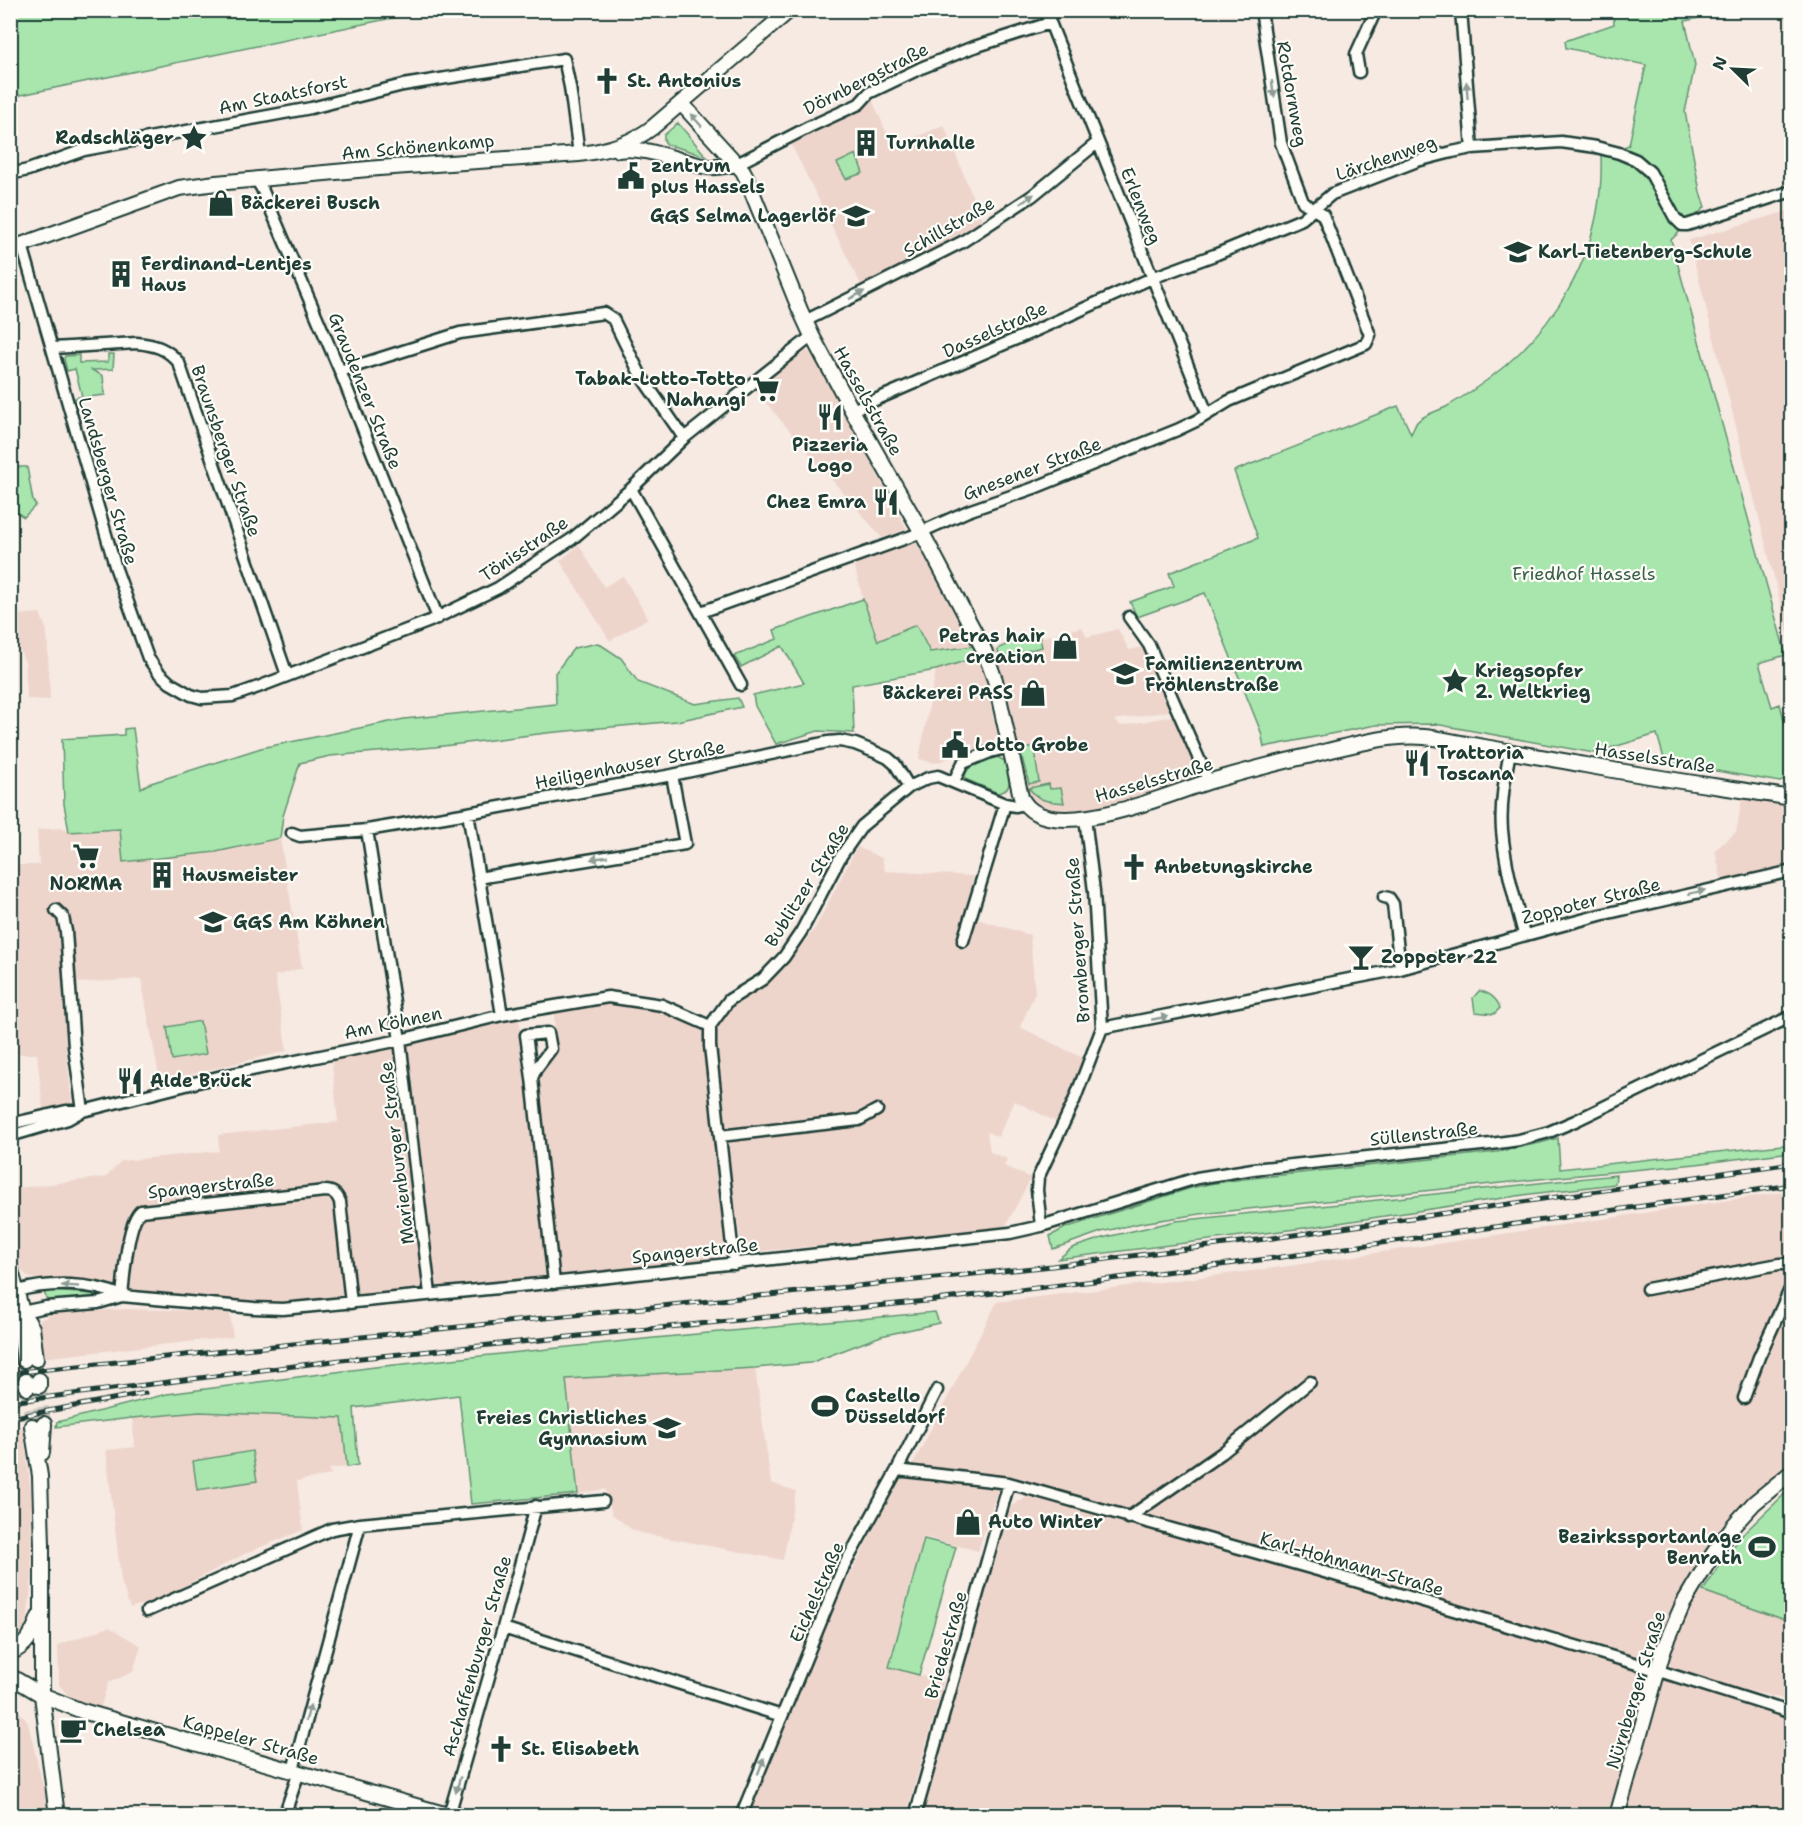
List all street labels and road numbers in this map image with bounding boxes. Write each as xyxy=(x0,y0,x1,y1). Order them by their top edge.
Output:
street label: Dörnbergstraße xyxy=(799,37,933,121)
street label: Rotdornweg xyxy=(1271,39,1313,149)
street label: Am Staatsforst xyxy=(216,70,350,120)
street label: Am Schönenkamp xyxy=(341,128,495,166)
street label: Lärchenweg xyxy=(1332,130,1440,186)
street label: Erlenweg xyxy=(1115,164,1167,248)
street label: Schillstraße xyxy=(899,191,999,263)
street label: Dasselstraße xyxy=(939,296,1051,364)
street label: Graudenzer Straße xyxy=(323,309,407,473)
street label: Hasselsstraße xyxy=(828,342,908,460)
street label: Braunsberger Straße xyxy=(185,362,267,540)
street label: Landsberger Straße xyxy=(73,394,143,568)
street label: Gnesener Straße xyxy=(959,432,1105,506)
street label: Tönisstraße xyxy=(475,511,573,587)
street label: Heiligenhauser Straße xyxy=(533,735,727,795)
street label: Hasselsstraße xyxy=(1593,737,1717,779)
street label: Hasselsstraße xyxy=(1092,752,1216,808)
street label: Bublitzer Straße xyxy=(759,818,855,952)
street label: Bromberger Straße xyxy=(1060,856,1096,1024)
street label: Zoppoter Straße xyxy=(1519,872,1663,930)
street label: Am Köhnen xyxy=(342,1001,444,1045)
street label: Marienburger Straße xyxy=(374,1060,420,1246)
street label: Süllenstraße xyxy=(1369,1116,1479,1152)
street label: Spangerstraße xyxy=(147,1167,275,1205)
street label: Spangerstraße xyxy=(631,1232,759,1270)
street label: Karl-Hohmann-Straße xyxy=(1257,1526,1447,1602)
street label: Eichelstraße xyxy=(784,1538,850,1646)
street label: Aschaffenburger Straße xyxy=(437,1553,517,1759)
street label: Briedestraße xyxy=(919,1588,973,1702)
street label: Nürnberger Straße xyxy=(1600,1608,1672,1772)
street label: Kappeler Straße xyxy=(180,1709,322,1771)

